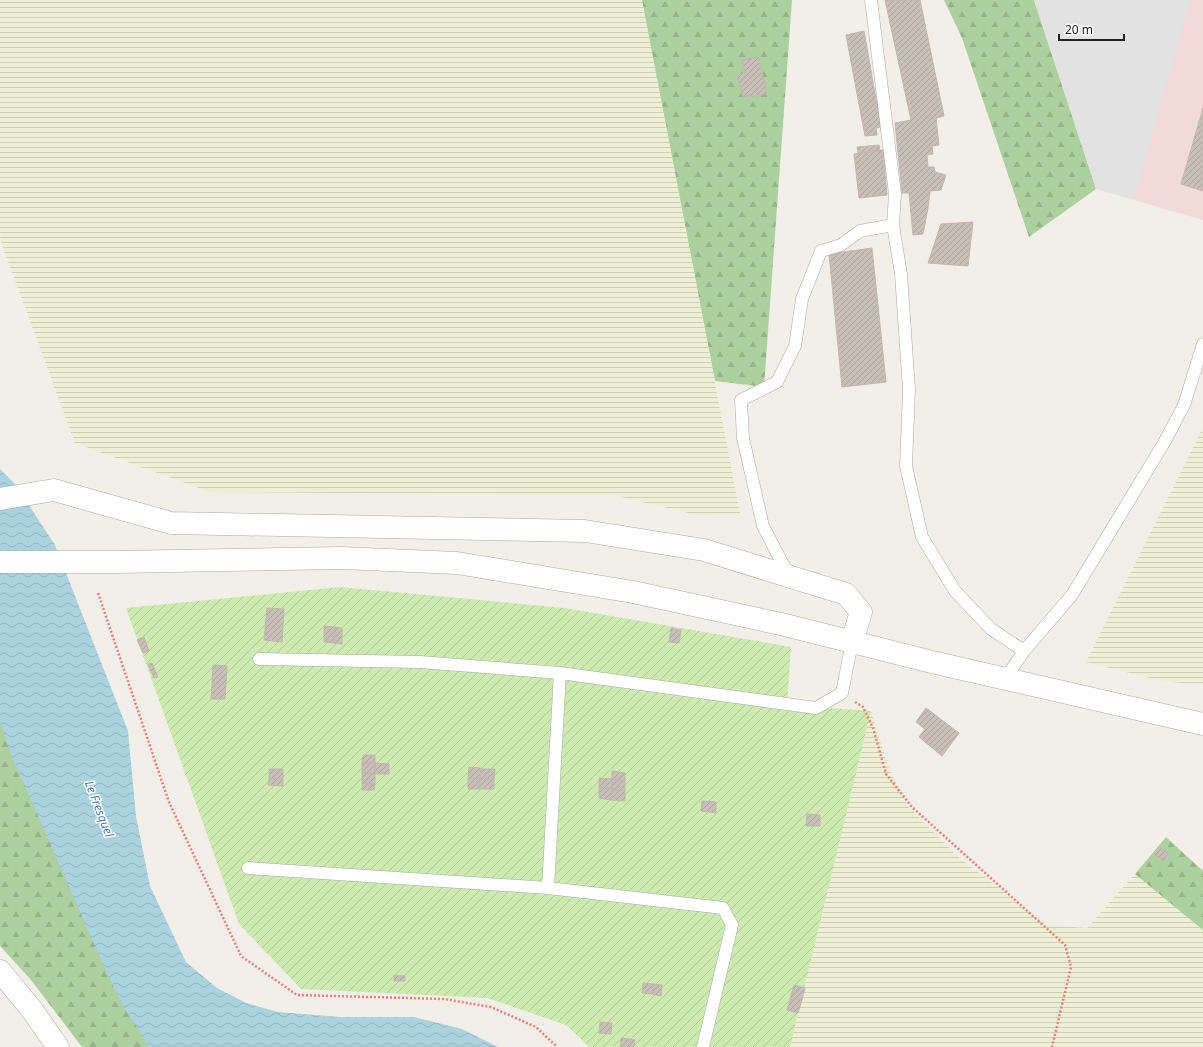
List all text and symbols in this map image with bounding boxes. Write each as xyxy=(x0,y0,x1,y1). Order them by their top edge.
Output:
scale bar xyxy=(1059,16,1124,42)
text: 20 m xyxy=(1065,21,1093,38)
water label: Le Fresquel xyxy=(81,778,118,840)

